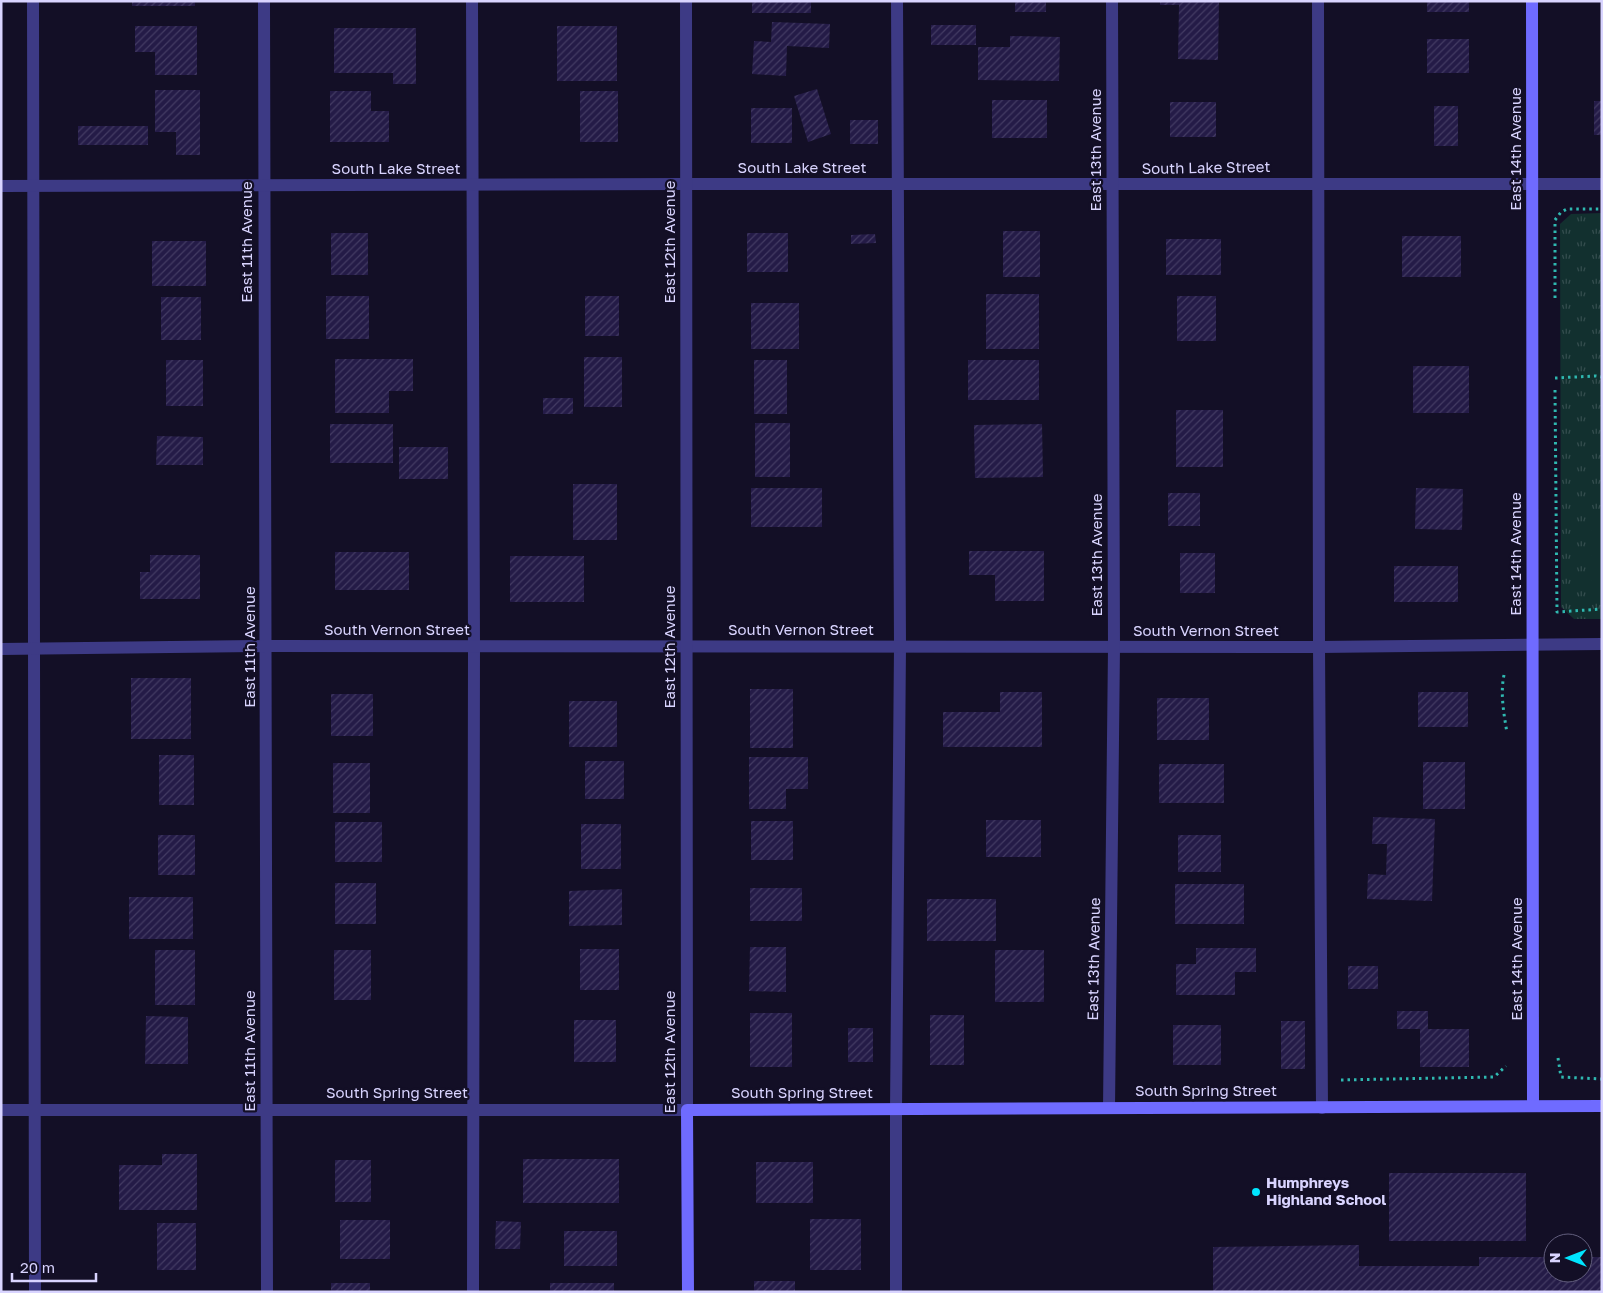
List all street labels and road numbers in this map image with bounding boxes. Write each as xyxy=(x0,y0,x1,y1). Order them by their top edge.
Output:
street label: East 14th Avenue xyxy=(1506,87,1524,211)
street label: East 13th Avenue xyxy=(1086,88,1104,212)
street label: South Lake Street xyxy=(1141,157,1271,177)
street label: South Lake Street xyxy=(738,158,866,176)
street label: South Lake Street xyxy=(332,159,460,177)
street label: East 12th Avenue xyxy=(660,180,678,304)
street label: East 11th Avenue xyxy=(237,181,255,303)
street label: East 14th Avenue xyxy=(1506,492,1524,616)
street label: East 13th Avenue xyxy=(1087,493,1105,617)
street label: East 12th Avenue xyxy=(660,585,678,709)
street label: East 11th Avenue xyxy=(240,586,258,708)
street label: South Vernon Street xyxy=(324,620,470,638)
street label: South Vernon Street xyxy=(728,620,874,638)
street label: South Vernon Street xyxy=(1133,621,1279,639)
street label: East 13th Avenue xyxy=(1083,897,1103,1021)
street label: East 14th Avenue xyxy=(1507,897,1525,1021)
street label: East 11th Avenue xyxy=(240,990,258,1112)
street label: East 12th Avenue xyxy=(660,990,678,1114)
street label: South Spring Street xyxy=(1135,1081,1277,1099)
street label: South Spring Street xyxy=(326,1083,468,1101)
street label: South Spring Street xyxy=(731,1083,873,1101)

